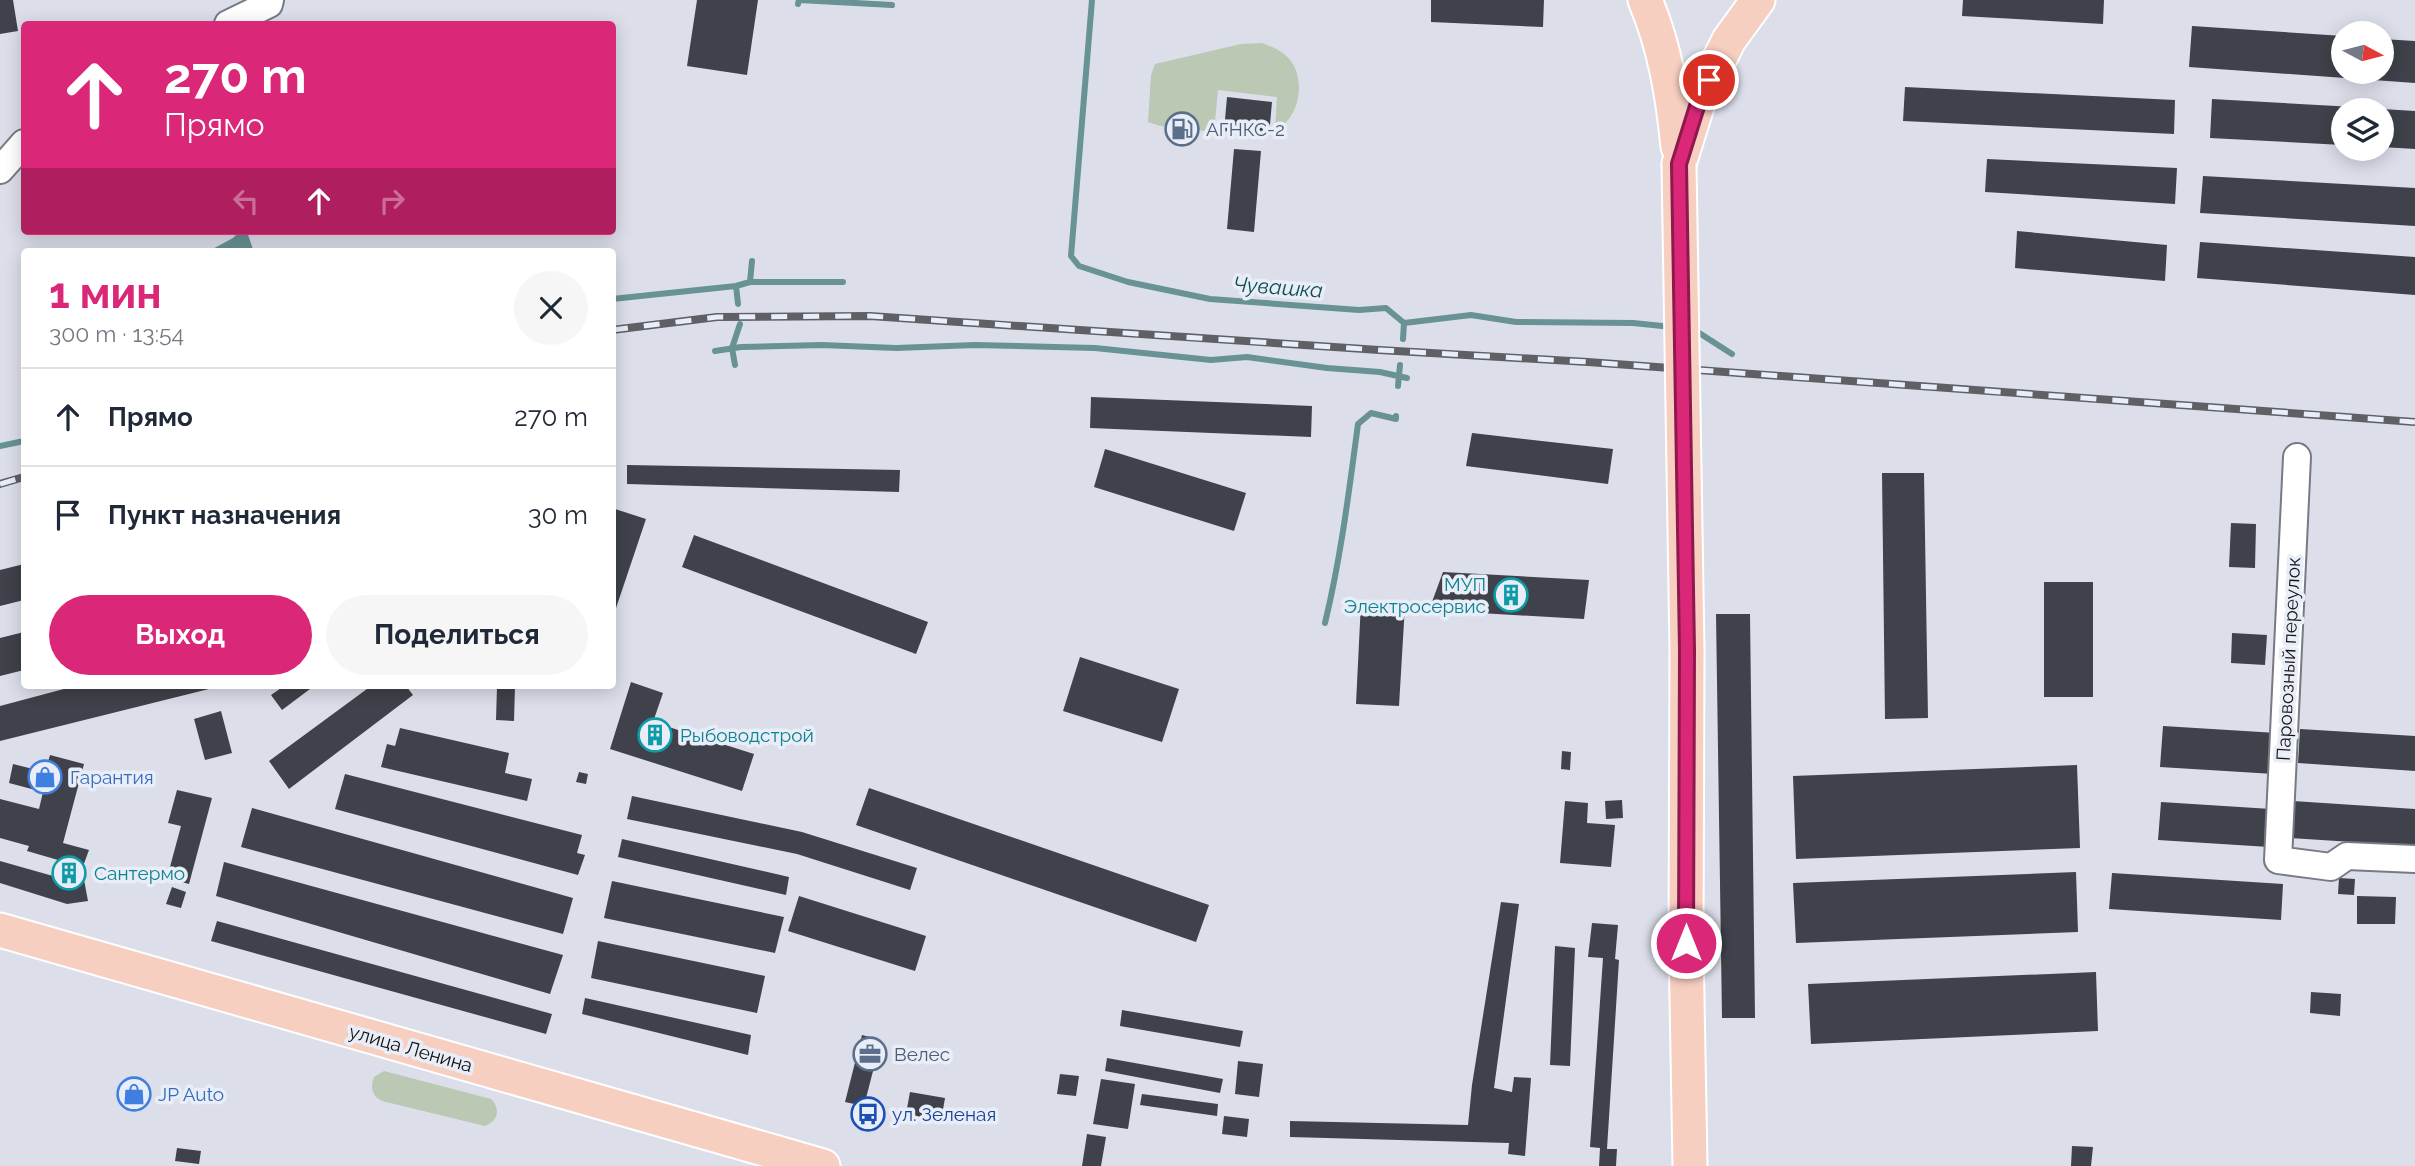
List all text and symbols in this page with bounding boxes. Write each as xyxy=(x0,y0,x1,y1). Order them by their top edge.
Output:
north arrow xyxy=(2331,21,2394,84)
map controls xyxy=(2331,21,2394,161)
text: 270 m xyxy=(164,47,307,104)
icon: ahead xyxy=(49,49,140,140)
pin xyxy=(1679,50,1739,110)
icon: arrive xyxy=(1690,61,1728,99)
button: layers xyxy=(2331,98,2394,161)
text: Прямо xyxy=(164,106,265,143)
fuel station icon: АГНКС-2 xyxy=(1163,110,1201,148)
place label: АГНКС-2 xyxy=(1206,118,1285,140)
icon: left xyxy=(227,182,265,220)
icon: ahead xyxy=(300,182,338,220)
icon: right xyxy=(373,182,411,220)
text: 1 мин xyxy=(49,269,162,318)
button: close xyxy=(514,271,588,345)
water label: Чувашка xyxy=(1232,271,1324,303)
text: 300 m · 13:54 xyxy=(49,320,184,347)
icon: ahead xyxy=(49,398,87,436)
text: Прямо xyxy=(108,402,193,432)
text: 270 m xyxy=(514,402,588,432)
icon: arrive xyxy=(49,496,87,534)
text: Пункт назначения xyxy=(108,500,341,530)
text: 30 m xyxy=(528,500,588,530)
street label: Паровозный переулок xyxy=(2272,556,2304,761)
place label: МУП Электросервис xyxy=(1343,573,1486,617)
building icon: МУП Электросервис xyxy=(1492,576,1530,614)
button: Выход xyxy=(49,595,312,675)
button: Поделиться xyxy=(326,595,588,675)
building icon: Рыбоводстрой xyxy=(636,716,674,754)
place label: Рыбоводстрой xyxy=(680,724,814,746)
shop icon: Гарантия xyxy=(26,758,64,796)
place label: Гарантия xyxy=(70,766,154,788)
building icon: Сантермо xyxy=(50,854,88,892)
place label: Сантермо xyxy=(94,862,185,884)
position arrow xyxy=(1649,906,1723,980)
street label: улица Ленина xyxy=(347,1020,475,1076)
office icon: Велес xyxy=(851,1035,889,1073)
place label: Велес xyxy=(894,1043,950,1065)
shop icon: JP Auto xyxy=(115,1075,153,1113)
place label: JP Auto xyxy=(158,1083,224,1105)
bus stop icon: ул. Зеленая xyxy=(849,1095,887,1133)
place label: ул. Зеленая xyxy=(892,1103,996,1125)

